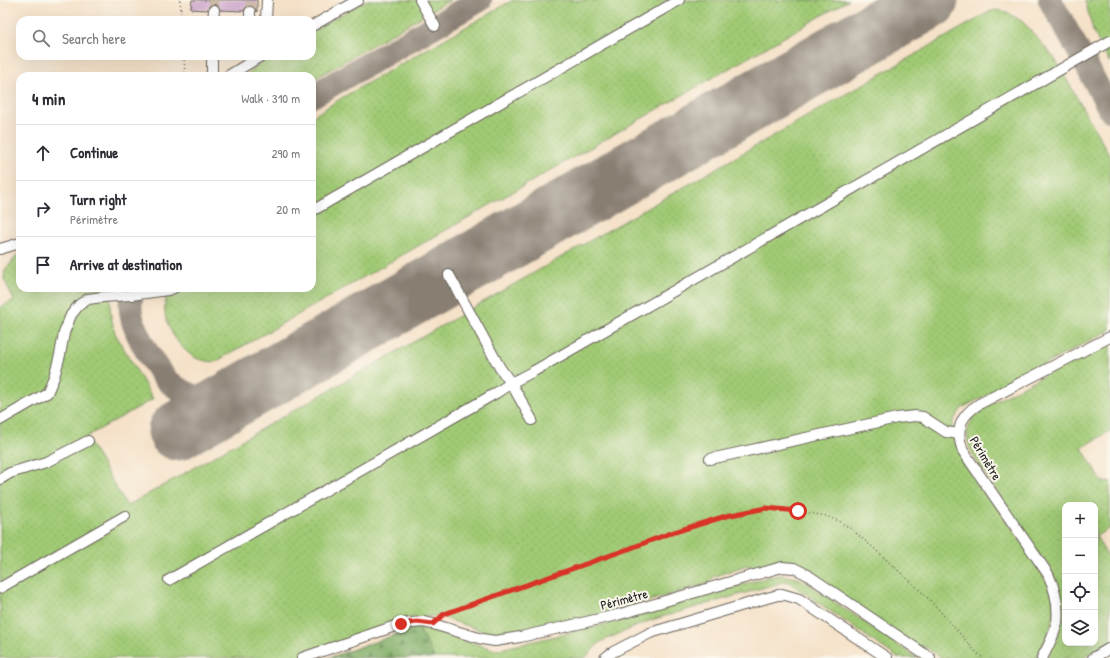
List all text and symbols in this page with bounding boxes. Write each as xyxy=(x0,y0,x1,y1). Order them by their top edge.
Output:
search box xyxy=(16,16,316,60)
icon: search xyxy=(30,27,52,49)
text: Search here xyxy=(62,28,126,49)
text: 4 min xyxy=(32,87,65,110)
text: Walk · 310 m xyxy=(241,89,300,107)
icon: ahead xyxy=(32,142,54,164)
text: Continue xyxy=(70,142,118,163)
text: 290 m xyxy=(271,144,300,162)
text: Turn right xyxy=(70,189,126,210)
icon: right xyxy=(32,198,54,220)
text: 20 m xyxy=(276,200,300,218)
text: Périmètre xyxy=(70,210,118,228)
icon: arrive xyxy=(32,254,54,276)
text: Arrive at destination xyxy=(70,254,182,275)
street label: Périmètre xyxy=(966,433,1006,483)
route start xyxy=(789,502,807,520)
map controls xyxy=(1062,502,1098,646)
button: + xyxy=(1062,502,1098,538)
button: − xyxy=(1062,538,1098,574)
button: locate xyxy=(1062,574,1098,610)
street label: Périmètre xyxy=(598,584,650,614)
button: layers xyxy=(1062,610,1098,646)
route end xyxy=(392,615,410,633)

